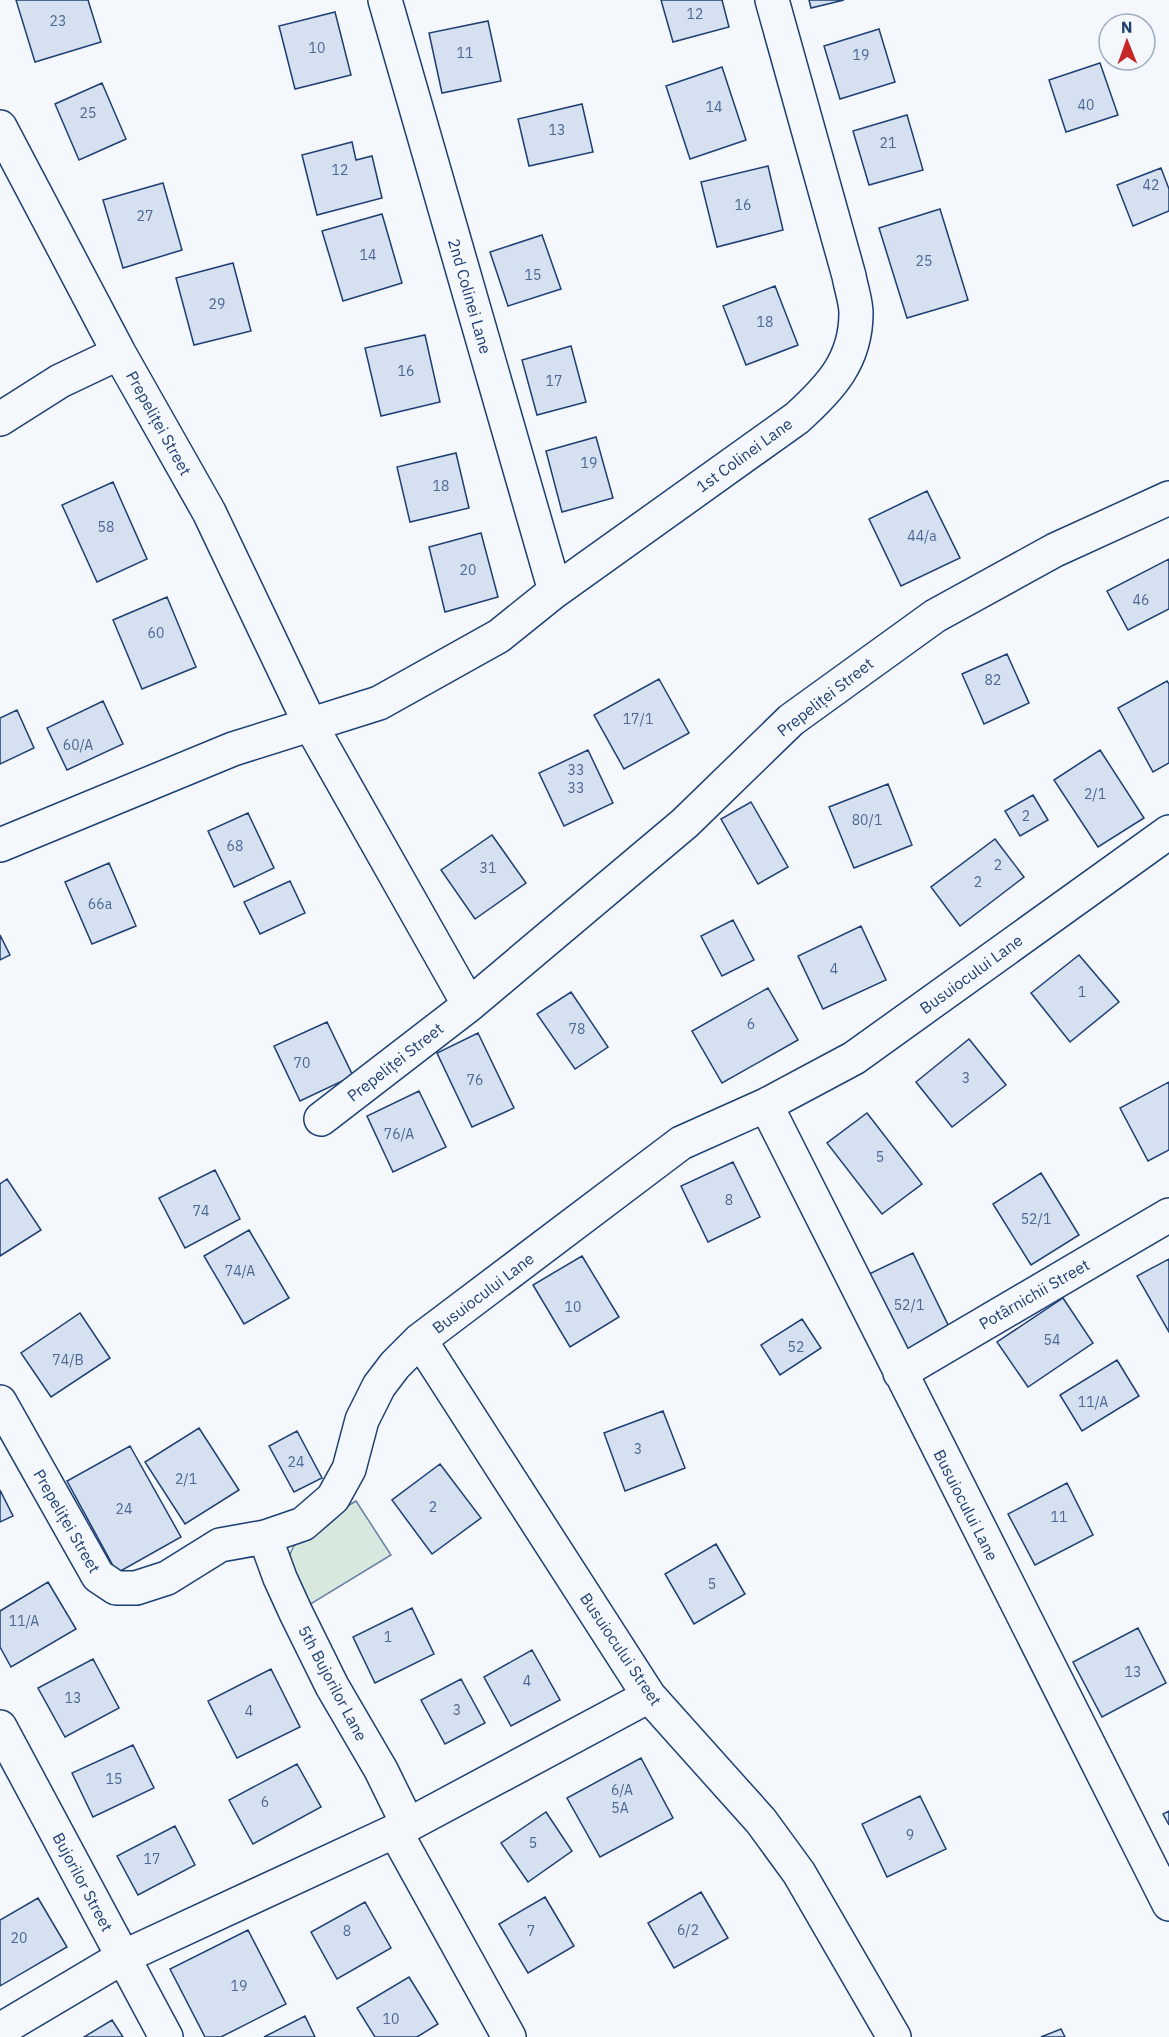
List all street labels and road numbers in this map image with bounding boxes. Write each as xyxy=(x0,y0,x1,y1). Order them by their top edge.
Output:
street label: 2nd Colinei Lane xyxy=(444,236,496,356)
street label: Prepeliței Street xyxy=(121,367,196,479)
street label: 1st Colinei Lane xyxy=(692,413,796,497)
street label: Prepeliței Street xyxy=(773,653,878,742)
street label: Busuiocului Lane xyxy=(916,930,1026,1018)
street label: Prepeliței Street xyxy=(343,1018,448,1107)
street label: Busuiocului Lane xyxy=(428,1248,538,1338)
street label: Potârnichii Street xyxy=(975,1254,1093,1334)
street label: Busuiocului Lane xyxy=(929,1446,1003,1564)
street label: Prepeliței Street xyxy=(28,1466,105,1577)
street label: Busuiocului Street xyxy=(576,1589,666,1709)
street label: 5th Bujorilor Lane xyxy=(294,1622,372,1744)
street label: Bujorilor Street xyxy=(49,1829,117,1935)

